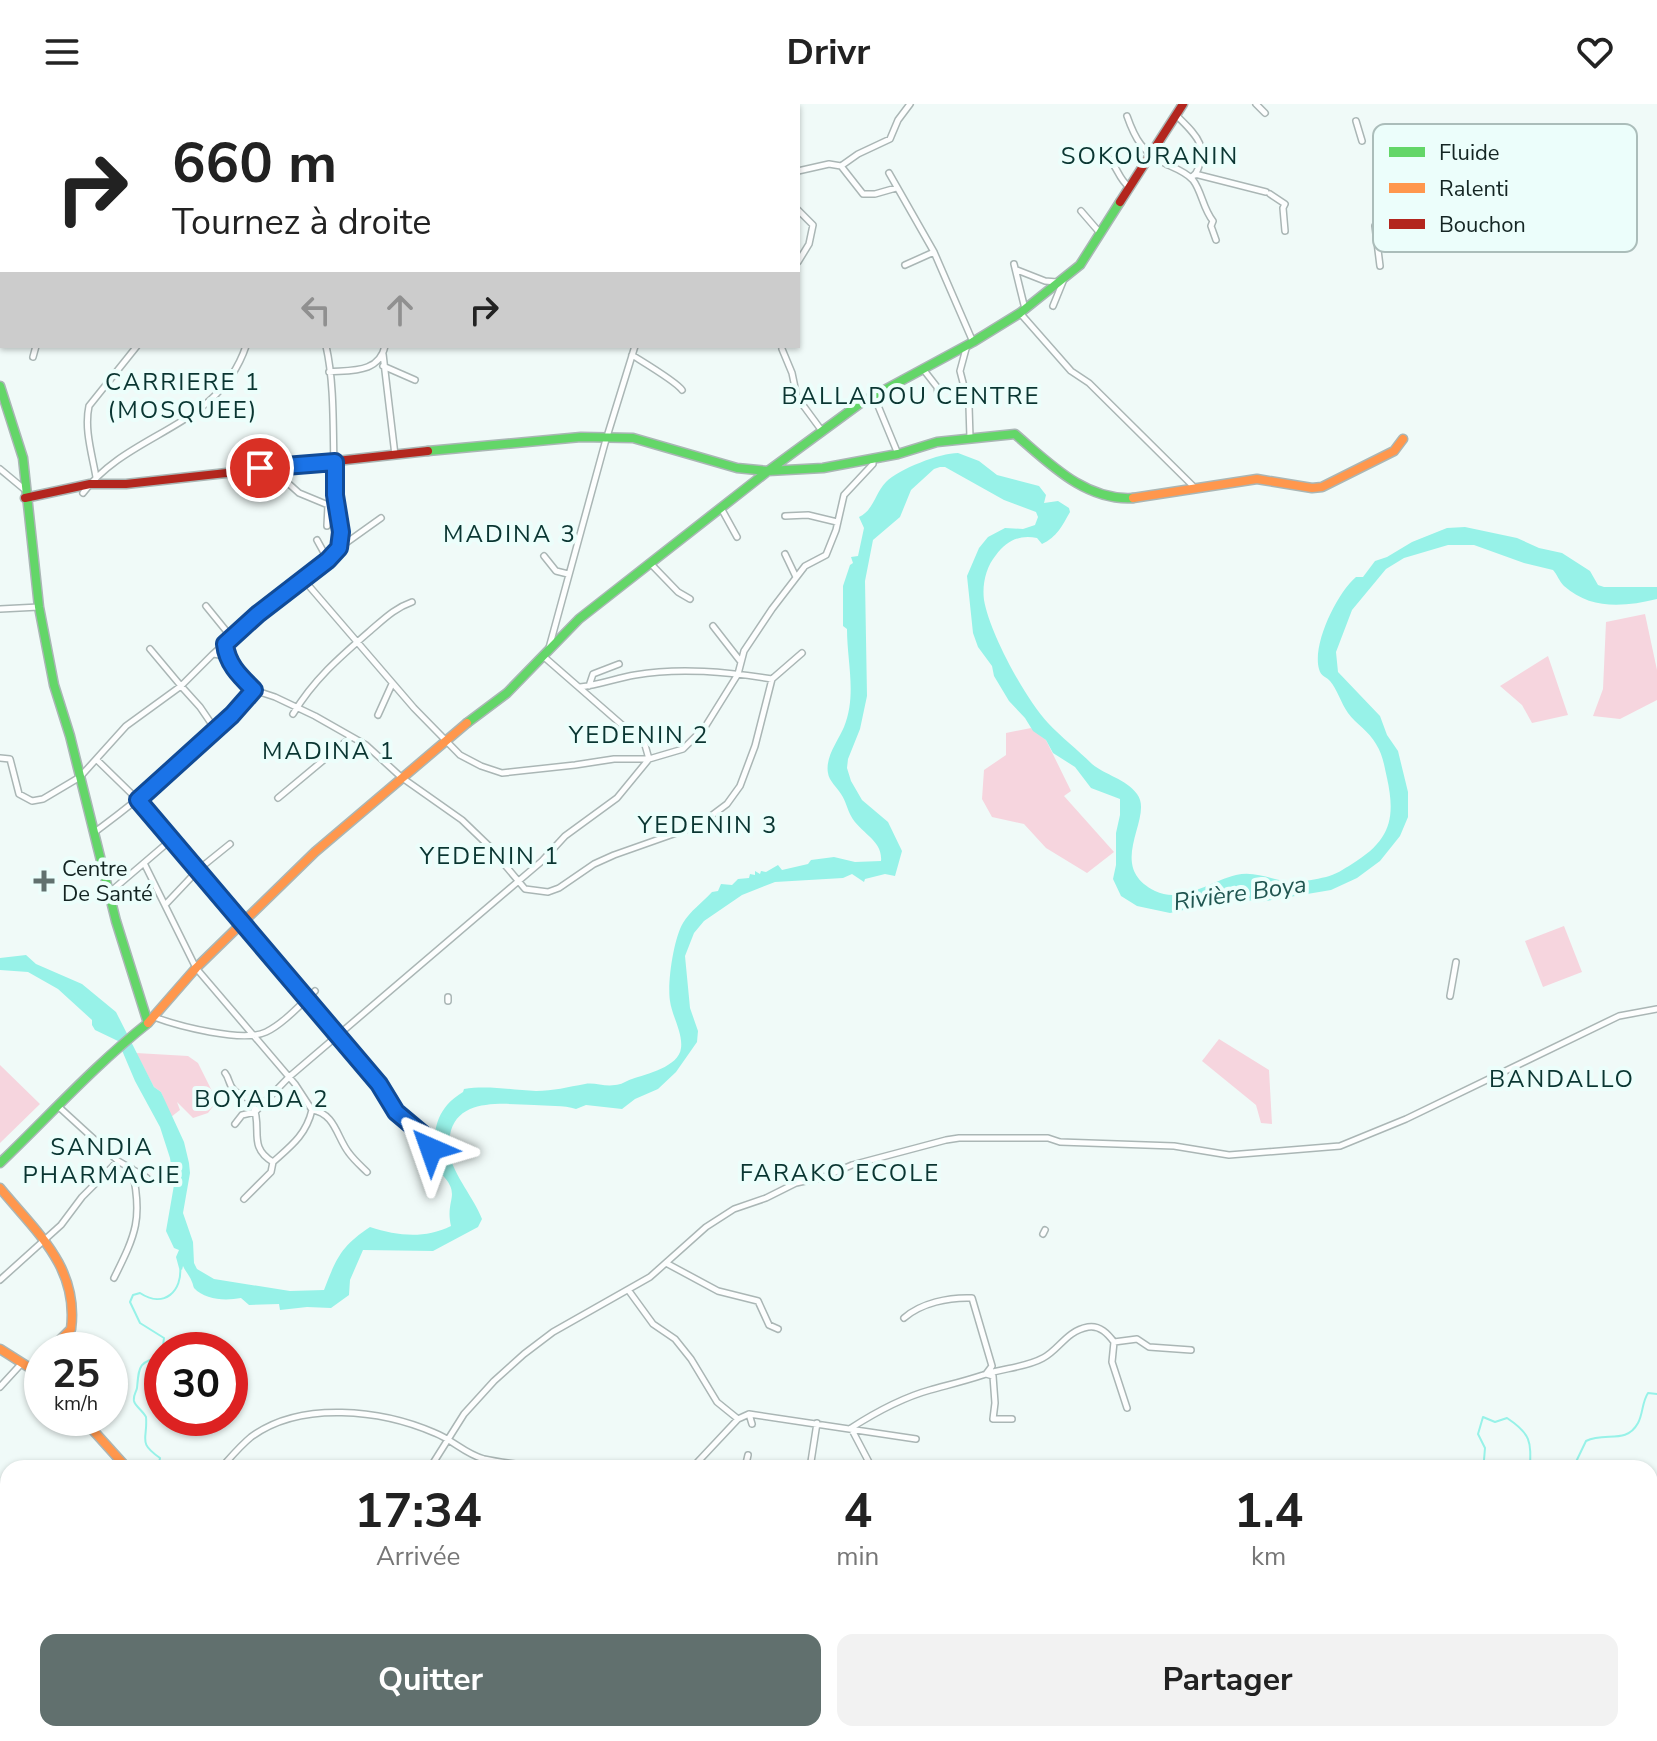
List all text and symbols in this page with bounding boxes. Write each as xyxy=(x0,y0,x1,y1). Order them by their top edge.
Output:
text: Drivr xyxy=(787,28,870,77)
icon: menu xyxy=(40,30,84,74)
icon: heart xyxy=(1573,30,1617,74)
legend xyxy=(1373,124,1637,252)
text: 660 m xyxy=(172,125,337,202)
icon: right xyxy=(40,136,144,240)
text: Fluide xyxy=(1439,138,1500,168)
district label: SOKOURANIN xyxy=(1061,140,1239,172)
text: Ralenti xyxy=(1439,174,1509,204)
text: Tournez à droite xyxy=(172,198,431,247)
text: Bouchon xyxy=(1439,210,1526,240)
icon: left xyxy=(294,288,338,332)
icon: ahead xyxy=(378,288,422,332)
icon: right xyxy=(462,288,506,332)
district label: CARRIERE 1 (MOSQUEE) xyxy=(105,366,261,426)
district label: BALLADOU CENTRE xyxy=(782,380,1040,412)
pin xyxy=(226,434,294,502)
icon: arrive xyxy=(238,446,282,490)
district label: MADINA 3 xyxy=(443,518,577,550)
district label: YEDENIN 2 xyxy=(568,719,709,751)
district label: MADINA 1 xyxy=(262,735,396,767)
district label: YEDENIN 3 xyxy=(637,809,778,841)
district label: YEDENIN 1 xyxy=(419,840,560,872)
place label: Centre De Santé xyxy=(62,854,153,909)
water label: Rivière Boya xyxy=(1171,868,1309,918)
marker: Centre De Santé xyxy=(33,870,55,892)
district label: BANDALLO xyxy=(1489,1063,1635,1095)
district label: BOYADA 2 xyxy=(194,1083,330,1115)
position arrow xyxy=(389,1107,473,1191)
district label: SANDIA PHARMACIE xyxy=(22,1131,182,1191)
district label: FARAKO ECOLE xyxy=(740,1157,940,1189)
speed limit sign: 30 xyxy=(144,1332,248,1436)
text: 25 xyxy=(52,1347,100,1401)
text: km/h xyxy=(54,1390,98,1417)
text: 17:34 xyxy=(355,1478,482,1544)
text: 4 xyxy=(843,1478,872,1544)
text: 1.4 xyxy=(1234,1478,1303,1544)
text: Arrivée xyxy=(376,1539,460,1574)
text: min xyxy=(836,1539,879,1574)
text: km xyxy=(1251,1539,1286,1574)
button: Quitter xyxy=(40,1634,821,1726)
button: Partager xyxy=(837,1634,1618,1726)

